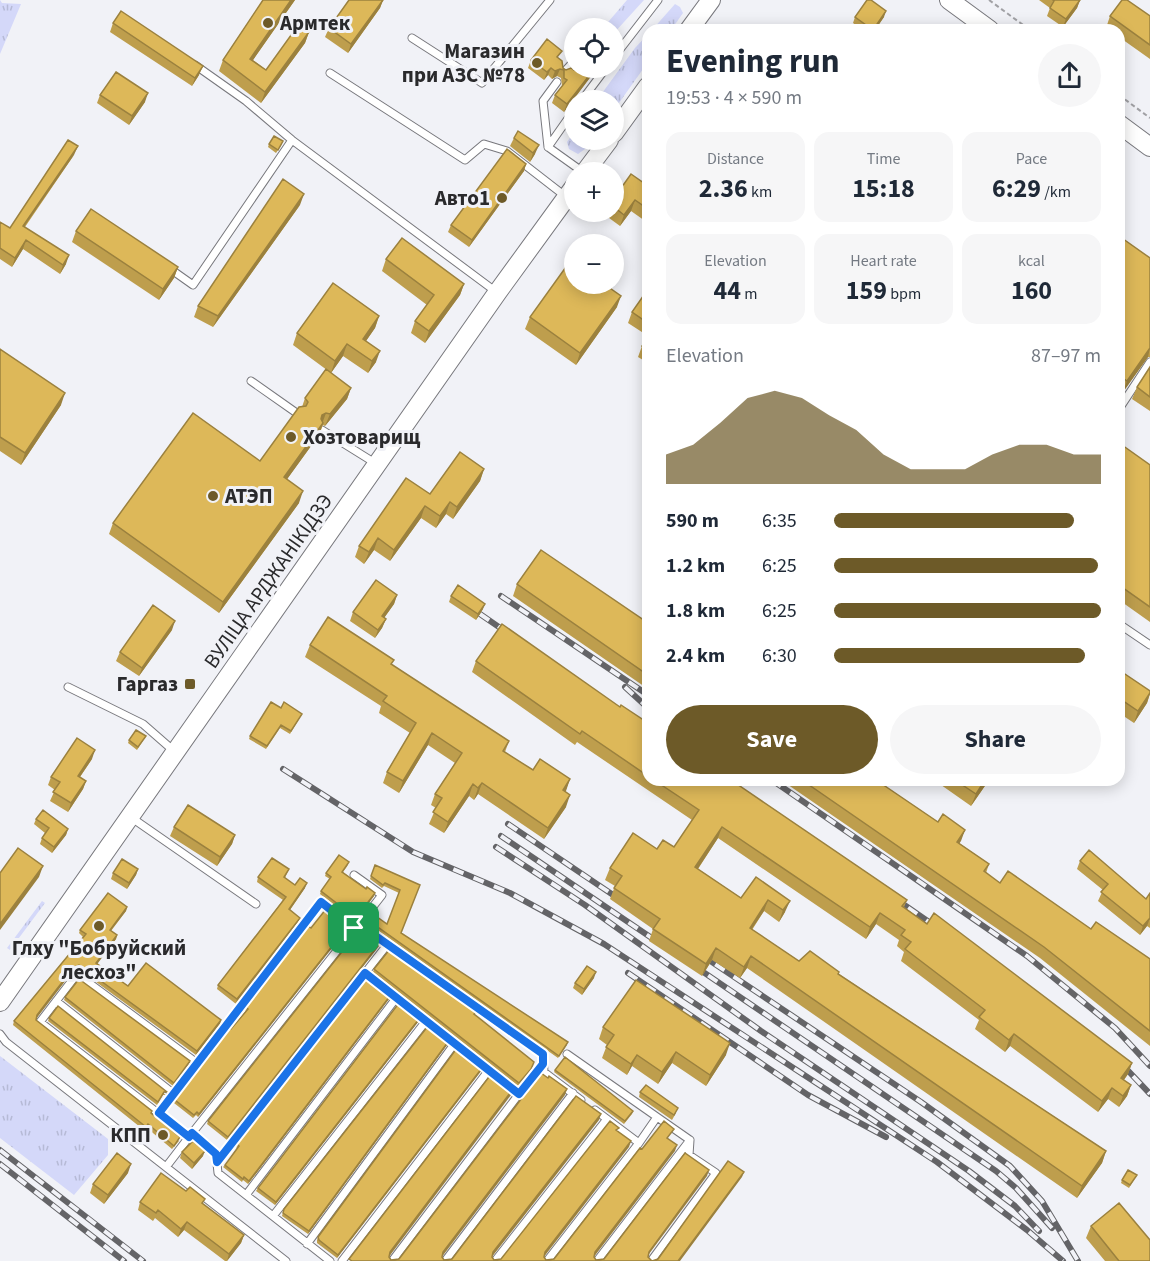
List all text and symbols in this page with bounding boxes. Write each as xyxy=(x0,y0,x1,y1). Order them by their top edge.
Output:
place label: Армтек xyxy=(279,8,351,38)
marker: Армтек xyxy=(261,16,275,30)
map controls xyxy=(564,18,624,294)
button: locate xyxy=(564,18,624,78)
place label: Магазин при АЗС №78 xyxy=(402,36,525,90)
text: Evening run xyxy=(666,38,840,85)
button: share xyxy=(1038,44,1101,107)
marker: Магазин при АЗС №78 xyxy=(530,56,544,70)
text: 19:53 · 4 × 590 m xyxy=(666,84,802,112)
button: layers xyxy=(564,90,624,150)
text: Distance xyxy=(707,148,764,170)
text: Time xyxy=(867,148,900,170)
text: Pace xyxy=(1016,148,1047,170)
button: + xyxy=(564,162,624,222)
text: 2.36 xyxy=(699,170,748,207)
text: 15:18 xyxy=(852,170,915,207)
text: 6:29 xyxy=(992,170,1041,207)
text: km xyxy=(748,181,772,203)
text: /km xyxy=(1041,181,1071,203)
place label: Авто1 xyxy=(434,183,490,213)
marker: Авто1 xyxy=(495,191,509,205)
button: − xyxy=(564,234,624,294)
text: Elevation xyxy=(704,250,767,272)
text: Heart rate xyxy=(850,250,917,272)
text: kcal xyxy=(1018,250,1045,272)
text: 44 xyxy=(714,272,741,309)
text: 159 xyxy=(846,272,887,309)
text: 160 xyxy=(1011,272,1052,309)
text: m xyxy=(741,283,757,305)
text: bpm xyxy=(887,283,921,305)
text: Elevation xyxy=(666,342,744,370)
text: 87–97 m xyxy=(1031,342,1101,370)
place label: Хозтоварищ xyxy=(303,422,421,452)
marker: Хозтоварищ xyxy=(284,430,298,444)
place label: АТЭП xyxy=(224,481,273,511)
street label: ВУЛІЦА АРДЖАНІКІДЗЭ xyxy=(196,488,340,674)
marker: АТЭП xyxy=(206,489,220,503)
text: 590 m xyxy=(666,507,719,535)
text: 6:35 xyxy=(762,507,797,535)
text: 1.2 km xyxy=(666,552,725,580)
text: 6:25 xyxy=(762,552,797,580)
text: 1.8 km xyxy=(666,597,725,625)
text: 6:25 xyxy=(762,597,797,625)
text: 2.4 km xyxy=(666,642,725,670)
text: 6:30 xyxy=(762,642,797,670)
place label: Гаргаз xyxy=(116,669,178,699)
marker: Гаргаз xyxy=(183,677,197,691)
button: Save xyxy=(666,705,878,774)
button: Share xyxy=(890,705,1101,774)
pin xyxy=(328,902,379,953)
icon: arrive xyxy=(337,911,370,944)
marker: Глху "Бобруйский лесхоз" xyxy=(92,919,106,933)
place label: Глху "Бобруйский лесхоз" xyxy=(12,933,186,987)
place label: КПП xyxy=(110,1120,151,1150)
marker: КПП xyxy=(156,1128,170,1142)

